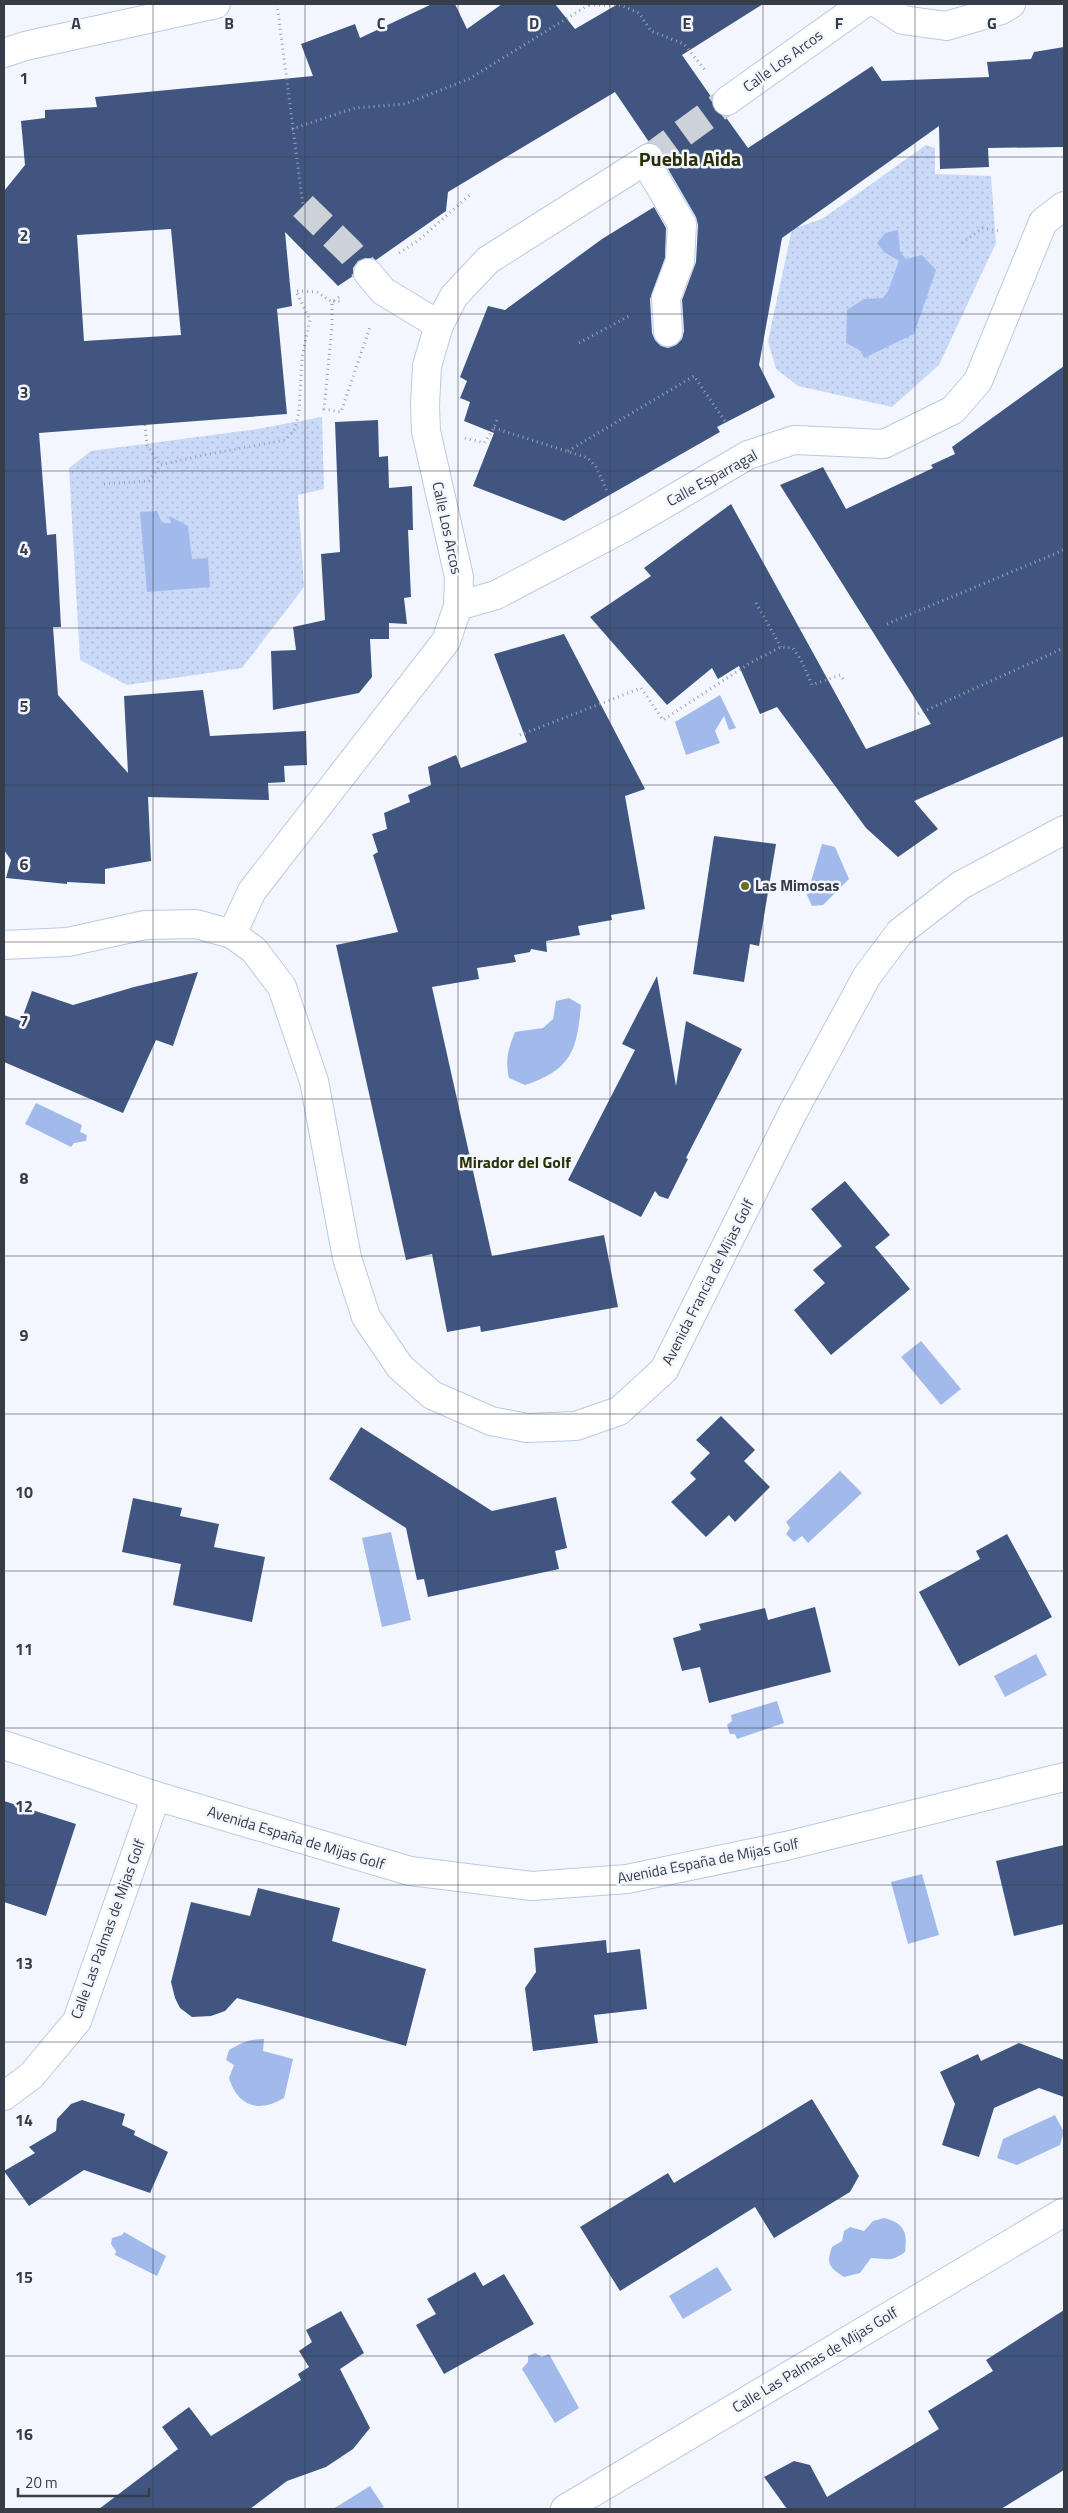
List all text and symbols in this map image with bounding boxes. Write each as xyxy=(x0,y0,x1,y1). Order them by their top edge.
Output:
text: A xyxy=(71,11,81,35)
text: B xyxy=(224,11,234,35)
text: C xyxy=(377,11,386,35)
text: D xyxy=(529,11,539,35)
text: E xyxy=(683,11,692,35)
text: F xyxy=(835,11,844,35)
text: G xyxy=(987,11,997,35)
street label: Calle Los Arcos xyxy=(738,24,828,98)
text: 1 xyxy=(20,66,28,90)
district label: Puebla Aida xyxy=(639,143,741,174)
text: 2 xyxy=(20,223,28,247)
text: 3 xyxy=(20,380,28,404)
street label: Calle Esparragal xyxy=(662,443,761,512)
street label: Calle Los Arcos xyxy=(426,479,469,576)
text: 4 xyxy=(20,537,29,561)
text: 5 xyxy=(20,694,29,718)
text: 6 xyxy=(20,852,29,876)
place label: Las Mimosas xyxy=(755,874,839,897)
marker: Las Mimosas xyxy=(739,880,751,892)
text: 7 xyxy=(20,1009,28,1033)
district label: Mirador del Golf xyxy=(459,1150,571,1174)
text: 8 xyxy=(20,1166,29,1190)
street label: Avenida Francia de Mijas Golf xyxy=(656,1195,760,1369)
text: 9 xyxy=(20,1323,29,1347)
text: 10 xyxy=(15,1480,33,1504)
text: 11 xyxy=(15,1637,33,1661)
text: 12 xyxy=(15,1794,33,1818)
street label: Avenida España de Mijas Golf xyxy=(205,1800,388,1875)
street label: Avenida España de Mijas Golf xyxy=(615,1832,801,1889)
street label: Calle Las Palmas de Mijas Golf xyxy=(64,1836,151,2022)
text: 13 xyxy=(15,1951,33,1975)
text: 14 xyxy=(15,2108,33,2132)
text: 15 xyxy=(15,2265,33,2289)
street label: Calle Las Palmas de Mijas Golf xyxy=(727,2301,902,2418)
text: 16 xyxy=(15,2422,33,2446)
scale bar xyxy=(18,2466,149,2498)
text: 20 m xyxy=(25,2471,58,2494)

